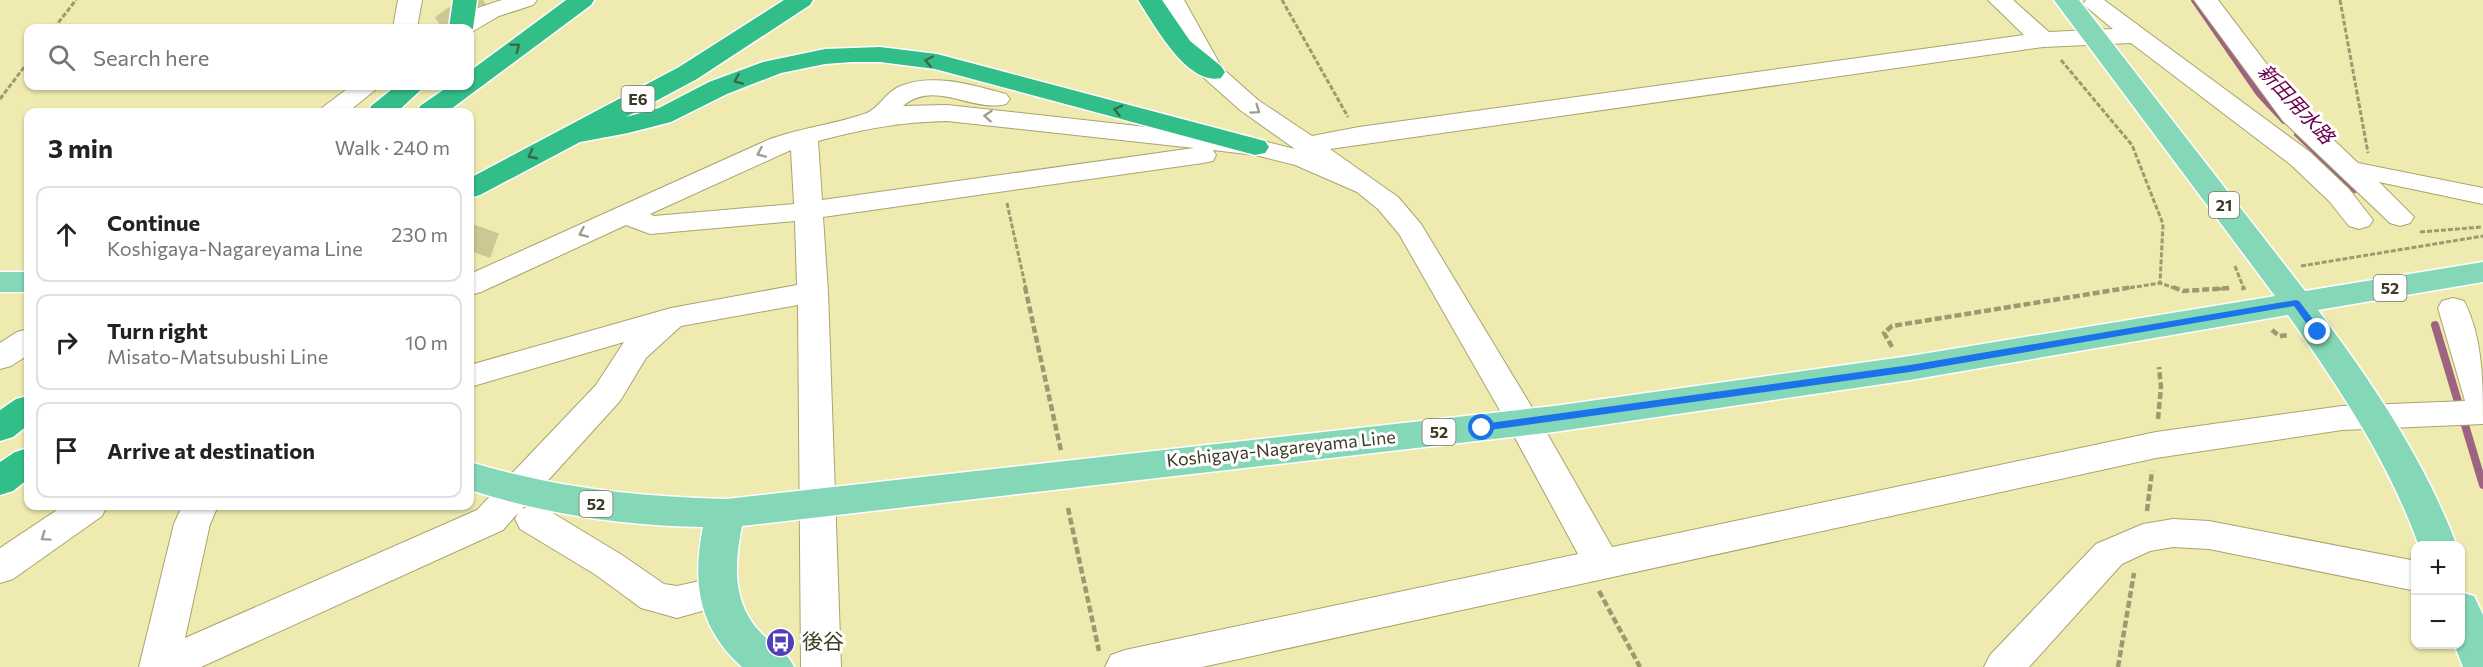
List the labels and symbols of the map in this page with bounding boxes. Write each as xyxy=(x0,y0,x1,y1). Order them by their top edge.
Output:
one-way arrow xyxy=(510,44,521,55)
one-way arrow xyxy=(924,55,934,68)
water label: 新田用水路 xyxy=(2254,59,2341,150)
one-way arrow xyxy=(733,73,744,85)
road number: E6 xyxy=(622,86,654,112)
one-way arrow xyxy=(1249,103,1260,114)
one-way arrow xyxy=(1113,104,1123,117)
one-way arrow xyxy=(984,110,993,123)
one-way arrow xyxy=(757,146,768,158)
one-way arrow xyxy=(528,148,539,160)
road number: 21 xyxy=(2209,192,2239,218)
one-way arrow xyxy=(579,225,590,237)
road number: 52 xyxy=(2374,275,2406,301)
route end xyxy=(2304,318,2330,344)
route start xyxy=(1468,414,1494,440)
road number: 52 xyxy=(1422,419,1456,445)
street label: Koshigaya-Nagareyama Line xyxy=(1165,425,1397,471)
road number: 52 xyxy=(580,491,612,517)
one-way arrow xyxy=(40,530,51,541)
bus stop icon: 後谷 xyxy=(765,626,797,658)
place label: 後谷 xyxy=(802,628,844,653)

